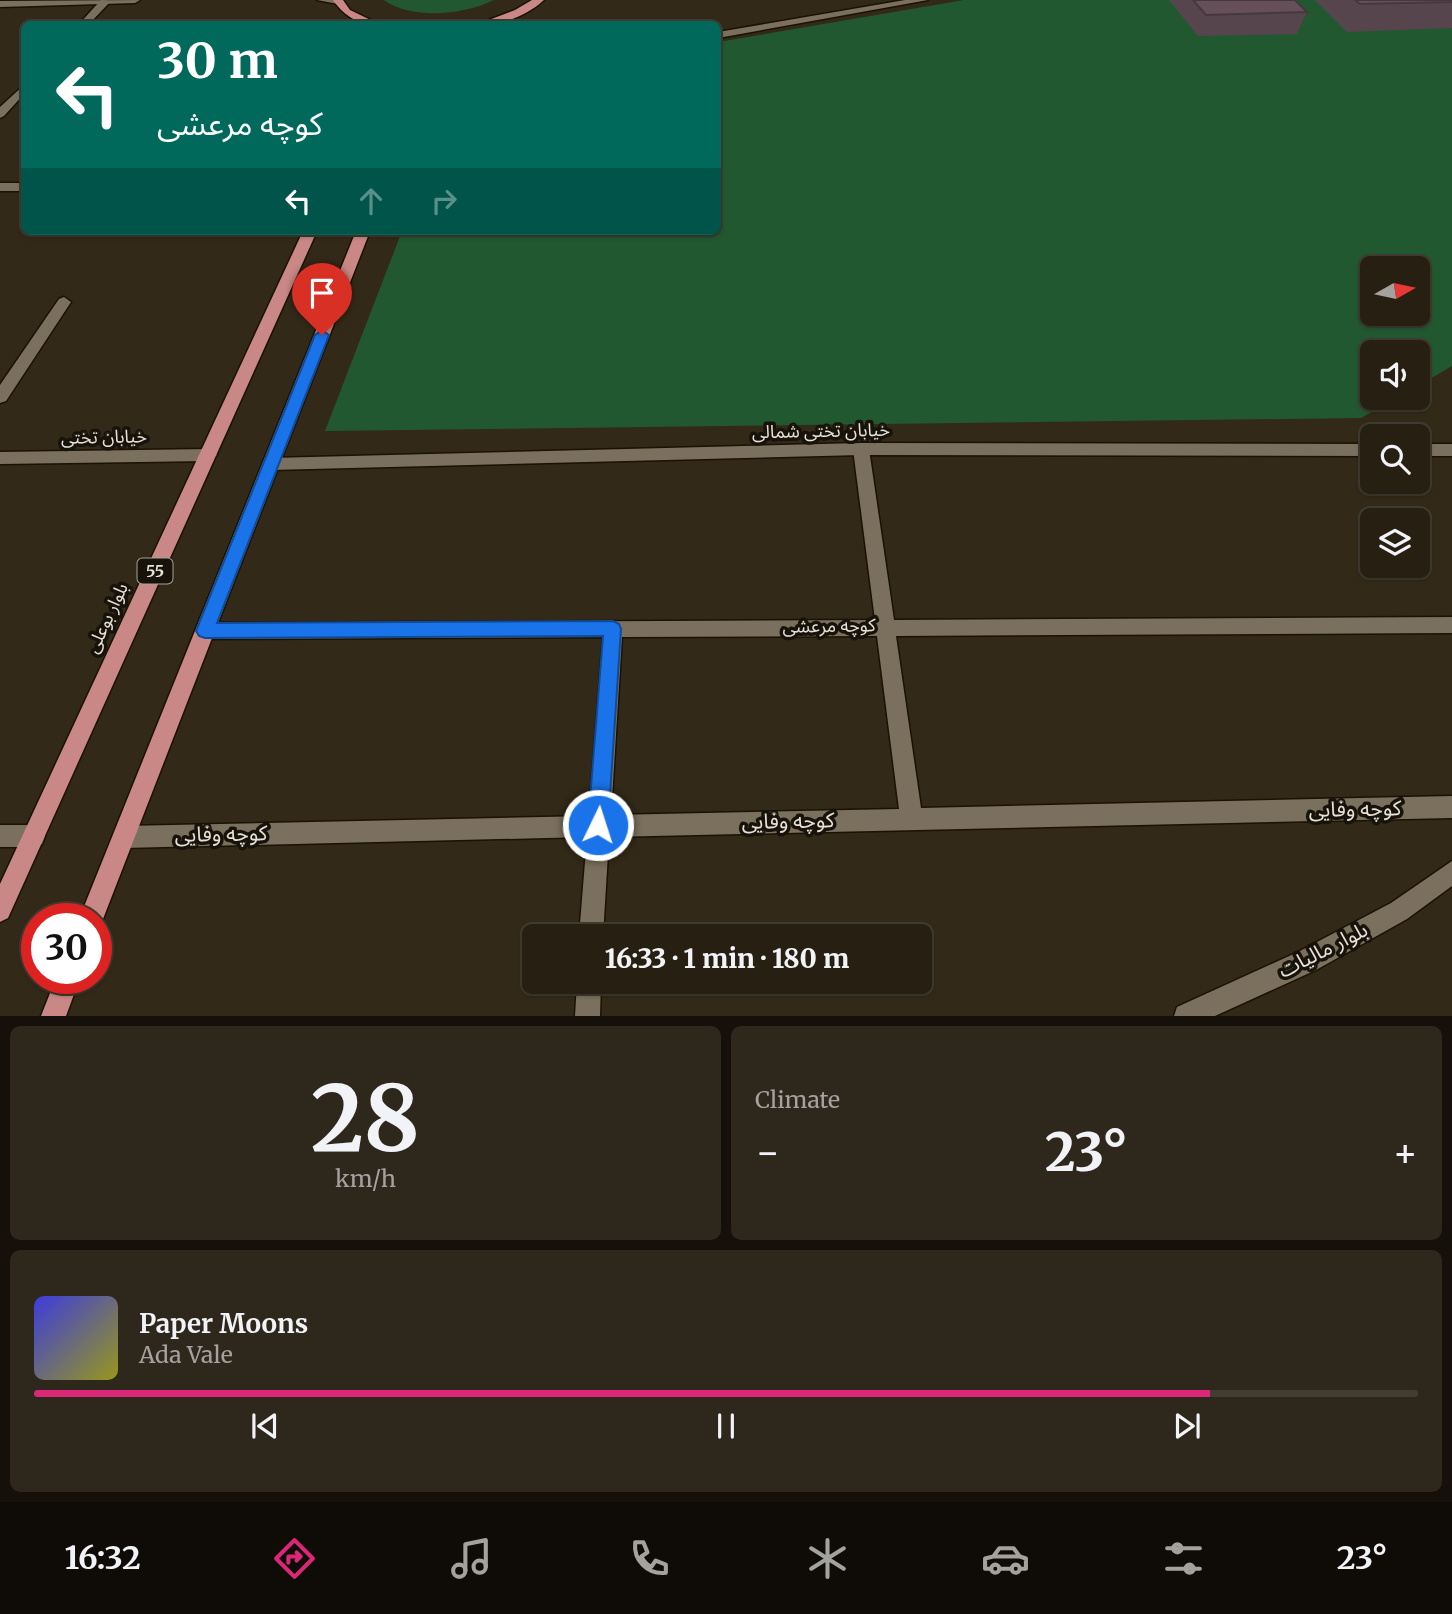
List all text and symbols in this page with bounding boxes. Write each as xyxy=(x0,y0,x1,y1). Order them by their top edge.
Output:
text: 30 m xyxy=(157,30,278,91)
icon: left xyxy=(42,49,133,140)
text: کوچه مرعشی xyxy=(157,104,323,144)
icon: left xyxy=(279,182,317,220)
icon: ahead xyxy=(352,182,390,220)
icon: right xyxy=(425,182,463,220)
north arrow xyxy=(1360,256,1430,326)
map controls xyxy=(1360,256,1430,578)
pin xyxy=(292,263,352,335)
icon: arrive xyxy=(303,274,341,312)
button: sound xyxy=(1360,340,1430,410)
street label: خیابان تختی شمالی xyxy=(752,418,890,443)
street label: خیابان تختی xyxy=(61,424,147,449)
button: search xyxy=(1360,424,1430,494)
button: layers xyxy=(1360,508,1430,578)
road number: 55 xyxy=(138,558,172,584)
street label: بلوار بوعلی xyxy=(80,579,133,657)
street label: کوچه مرعشی xyxy=(782,613,876,638)
position arrow xyxy=(561,788,635,862)
street label: کوچه وفایی xyxy=(1308,794,1402,823)
street label: کوچه وفایی xyxy=(741,806,835,835)
street label: کوچه وفایی xyxy=(174,819,268,848)
speed limit sign: 30 xyxy=(21,903,112,994)
street label: بلوار مالیات xyxy=(1273,916,1372,984)
text: 16:33 · 1 min · 180 m xyxy=(605,942,849,975)
text: 28 xyxy=(311,1061,420,1176)
text: Climate xyxy=(755,1085,840,1114)
text: 23° xyxy=(1045,1120,1128,1185)
text: − xyxy=(755,1129,780,1176)
text: + xyxy=(1393,1129,1418,1176)
text: km/h xyxy=(335,1164,396,1193)
text: Paper Moons xyxy=(139,1307,308,1340)
text: Ada Vale xyxy=(139,1340,233,1369)
icon: previous xyxy=(246,1407,284,1445)
icon: pause xyxy=(707,1407,745,1445)
icon: next xyxy=(1168,1407,1206,1445)
icon: directions xyxy=(270,1534,319,1583)
icon: music xyxy=(447,1534,496,1583)
icon: phone xyxy=(625,1534,674,1583)
icon: climate xyxy=(803,1534,852,1583)
icon: car xyxy=(981,1534,1030,1583)
icon: filters xyxy=(1159,1534,1208,1583)
text: 16:32 xyxy=(64,1538,141,1578)
text: 23° xyxy=(1337,1538,1387,1578)

